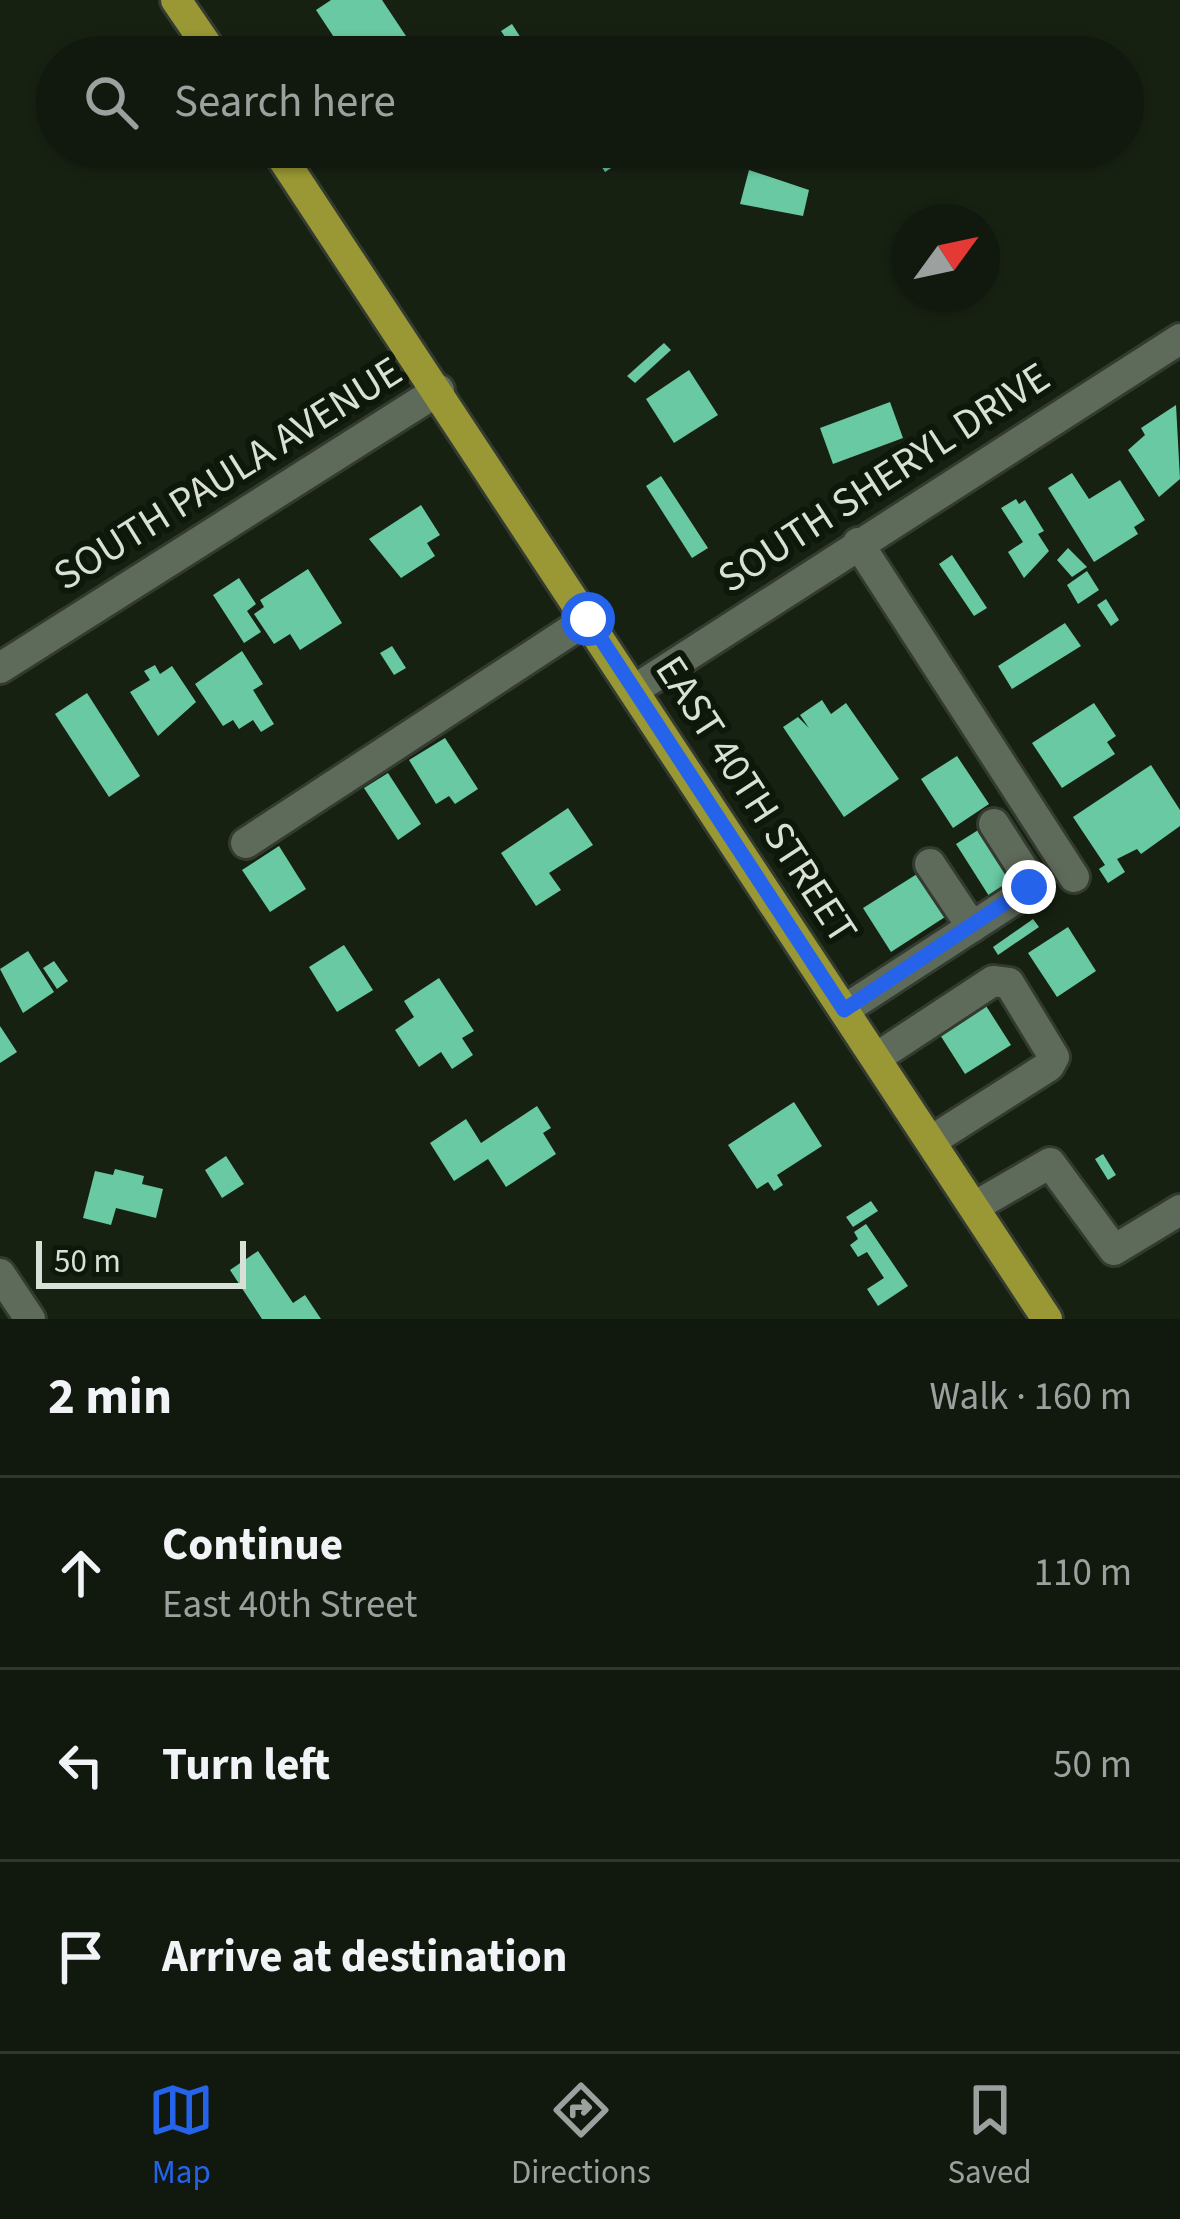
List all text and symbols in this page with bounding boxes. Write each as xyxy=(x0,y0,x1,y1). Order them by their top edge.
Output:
search box xyxy=(36,36,1144,168)
icon: search xyxy=(78,69,144,135)
text: Search here xyxy=(174,70,396,134)
north arrow xyxy=(892,204,1000,312)
street label: SOUTH PAULA AVENUE xyxy=(42,342,414,606)
street label: SOUTH SHERYL DRIVE xyxy=(706,348,1062,608)
route start xyxy=(561,592,615,646)
street label: EAST 40TH STREET xyxy=(640,644,872,956)
route end xyxy=(1002,860,1056,914)
scale bar xyxy=(36,1235,246,1288)
text: 50 m xyxy=(54,1238,121,1285)
text: 2 min xyxy=(48,1361,172,1433)
text: Walk · 160 m xyxy=(929,1369,1132,1425)
text: Continue xyxy=(162,1513,343,1577)
icon: ahead xyxy=(48,1540,114,1606)
text: 110 m xyxy=(1034,1545,1132,1601)
text: East 40th Street xyxy=(162,1577,417,1633)
icon: left xyxy=(48,1732,114,1798)
text: Turn left xyxy=(162,1733,330,1797)
text: 50 m xyxy=(1053,1737,1132,1793)
icon: arrive xyxy=(48,1924,114,1990)
text: Arrive at destination xyxy=(162,1925,567,1989)
tab: Map xyxy=(148,2077,214,2196)
tab: Directions xyxy=(511,2077,651,2196)
tab: Saved xyxy=(947,2077,1032,2196)

